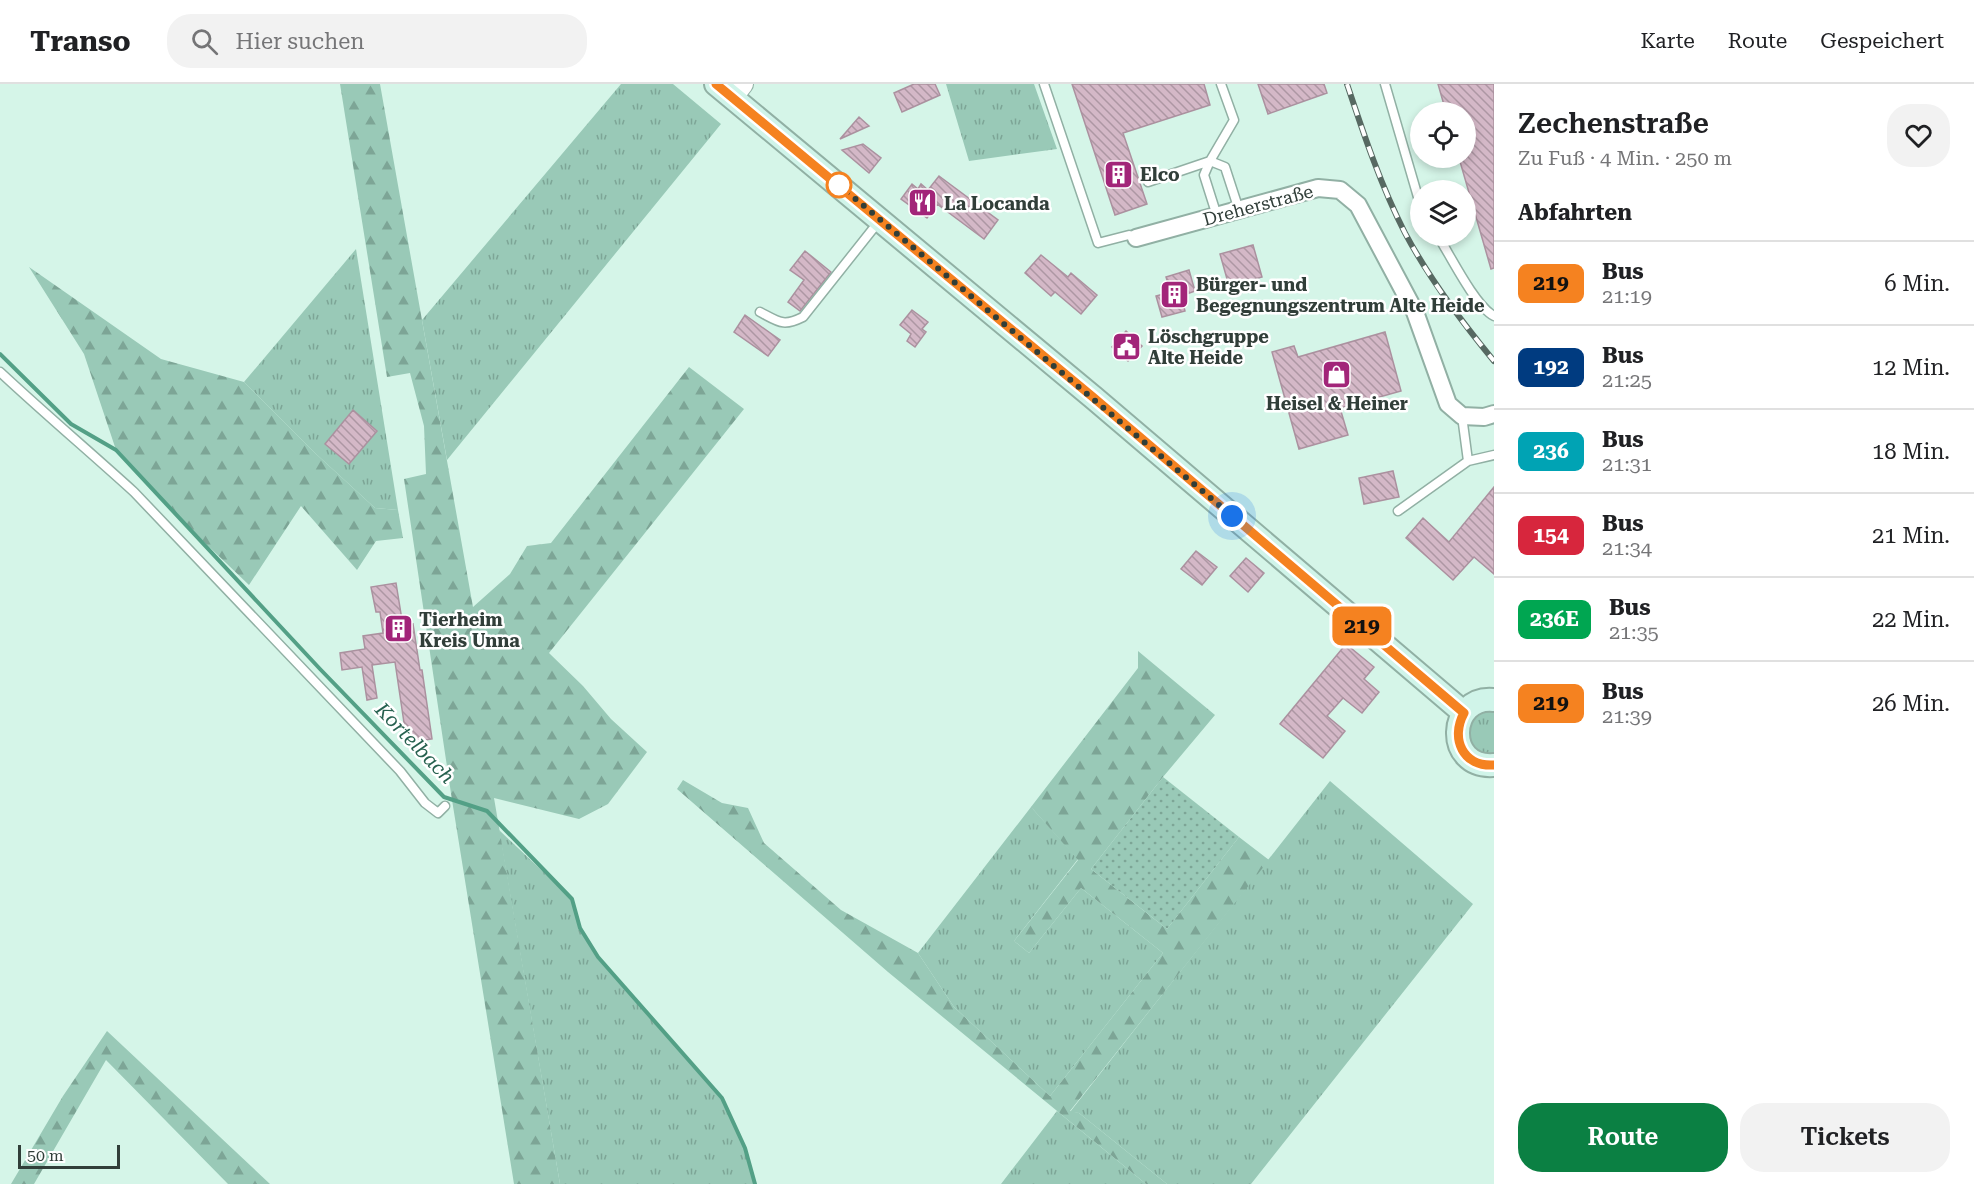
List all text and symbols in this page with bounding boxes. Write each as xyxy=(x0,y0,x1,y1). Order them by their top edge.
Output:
search box xyxy=(167,14,587,68)
text: Transo xyxy=(30,25,131,58)
icon: search xyxy=(188,25,221,58)
text: Hier suchen xyxy=(236,29,364,54)
text: Karte xyxy=(1640,29,1695,53)
text: Route xyxy=(1728,29,1787,53)
text: Gespeichert xyxy=(1820,29,1944,53)
map controls xyxy=(1410,102,1476,246)
button: locate xyxy=(1410,102,1476,168)
button: heart xyxy=(1887,104,1950,167)
text: Zechenstraße xyxy=(1518,107,1709,140)
text: Zu Fuß · 4 Min. · 250 m xyxy=(1518,146,1732,170)
building icon: Elco xyxy=(1103,158,1135,190)
place label: Elco xyxy=(1140,164,1180,185)
unlabelled marker xyxy=(826,172,852,198)
street label: Dreherstraße xyxy=(1201,180,1315,230)
button: layers xyxy=(1410,180,1476,246)
restaurant icon: La Locanda xyxy=(907,187,939,219)
place label: La Locanda xyxy=(944,193,1050,214)
text: Abfahrten xyxy=(1518,200,1632,225)
text: Bus xyxy=(1602,259,1644,284)
text: 219 xyxy=(1533,271,1569,295)
text: 6 Min. xyxy=(1884,271,1950,296)
place label: Bürger- und Begegnungszentrum Alte Heide xyxy=(1196,274,1485,316)
building icon: Bürger- und Begegnungszentrum Alte Heide xyxy=(1159,278,1191,310)
text: 21:19 xyxy=(1602,284,1652,308)
place label: Löschgruppe Alte Heide xyxy=(1148,326,1269,368)
public building icon: Löschgruppe Alte Heide xyxy=(1111,330,1143,362)
text: Bus xyxy=(1602,343,1644,368)
text: 192 xyxy=(1533,355,1569,379)
text: 12 Min. xyxy=(1872,355,1950,380)
shop icon: Heisel & Heiner xyxy=(1321,358,1353,390)
text: 21:25 xyxy=(1602,368,1652,392)
place label: Heisel & Heiner xyxy=(1266,393,1408,414)
text: Bus xyxy=(1602,427,1644,452)
text: 236 xyxy=(1533,439,1569,463)
text: 18 Min. xyxy=(1872,439,1950,464)
text: 21:31 xyxy=(1602,452,1652,476)
your location xyxy=(1217,501,1247,531)
text: Bus xyxy=(1602,511,1644,536)
text: 154 xyxy=(1533,523,1569,547)
text: 21 Min. xyxy=(1872,523,1950,548)
text: 21:34 xyxy=(1602,536,1652,560)
text: Bus xyxy=(1609,595,1651,620)
line badge: 219 xyxy=(1328,606,1396,646)
text: 236E xyxy=(1530,607,1579,631)
text: 22 Min. xyxy=(1872,607,1950,632)
place label: Tierheim Kreis Unna xyxy=(419,609,520,651)
building icon: Tierheim Kreis Unna xyxy=(382,613,414,645)
text: 219 xyxy=(1344,614,1380,638)
text: 21:35 xyxy=(1609,620,1659,644)
text: Bus xyxy=(1602,679,1644,704)
text: 219 xyxy=(1533,691,1569,715)
text: 26 Min. xyxy=(1872,691,1950,716)
water label: Kortelbach xyxy=(370,697,460,789)
text: 21:39 xyxy=(1602,704,1652,728)
button: Route xyxy=(1518,1103,1728,1172)
button: Tickets xyxy=(1740,1103,1950,1172)
scale bar xyxy=(18,1142,120,1170)
text: 50 m xyxy=(27,1146,64,1165)

